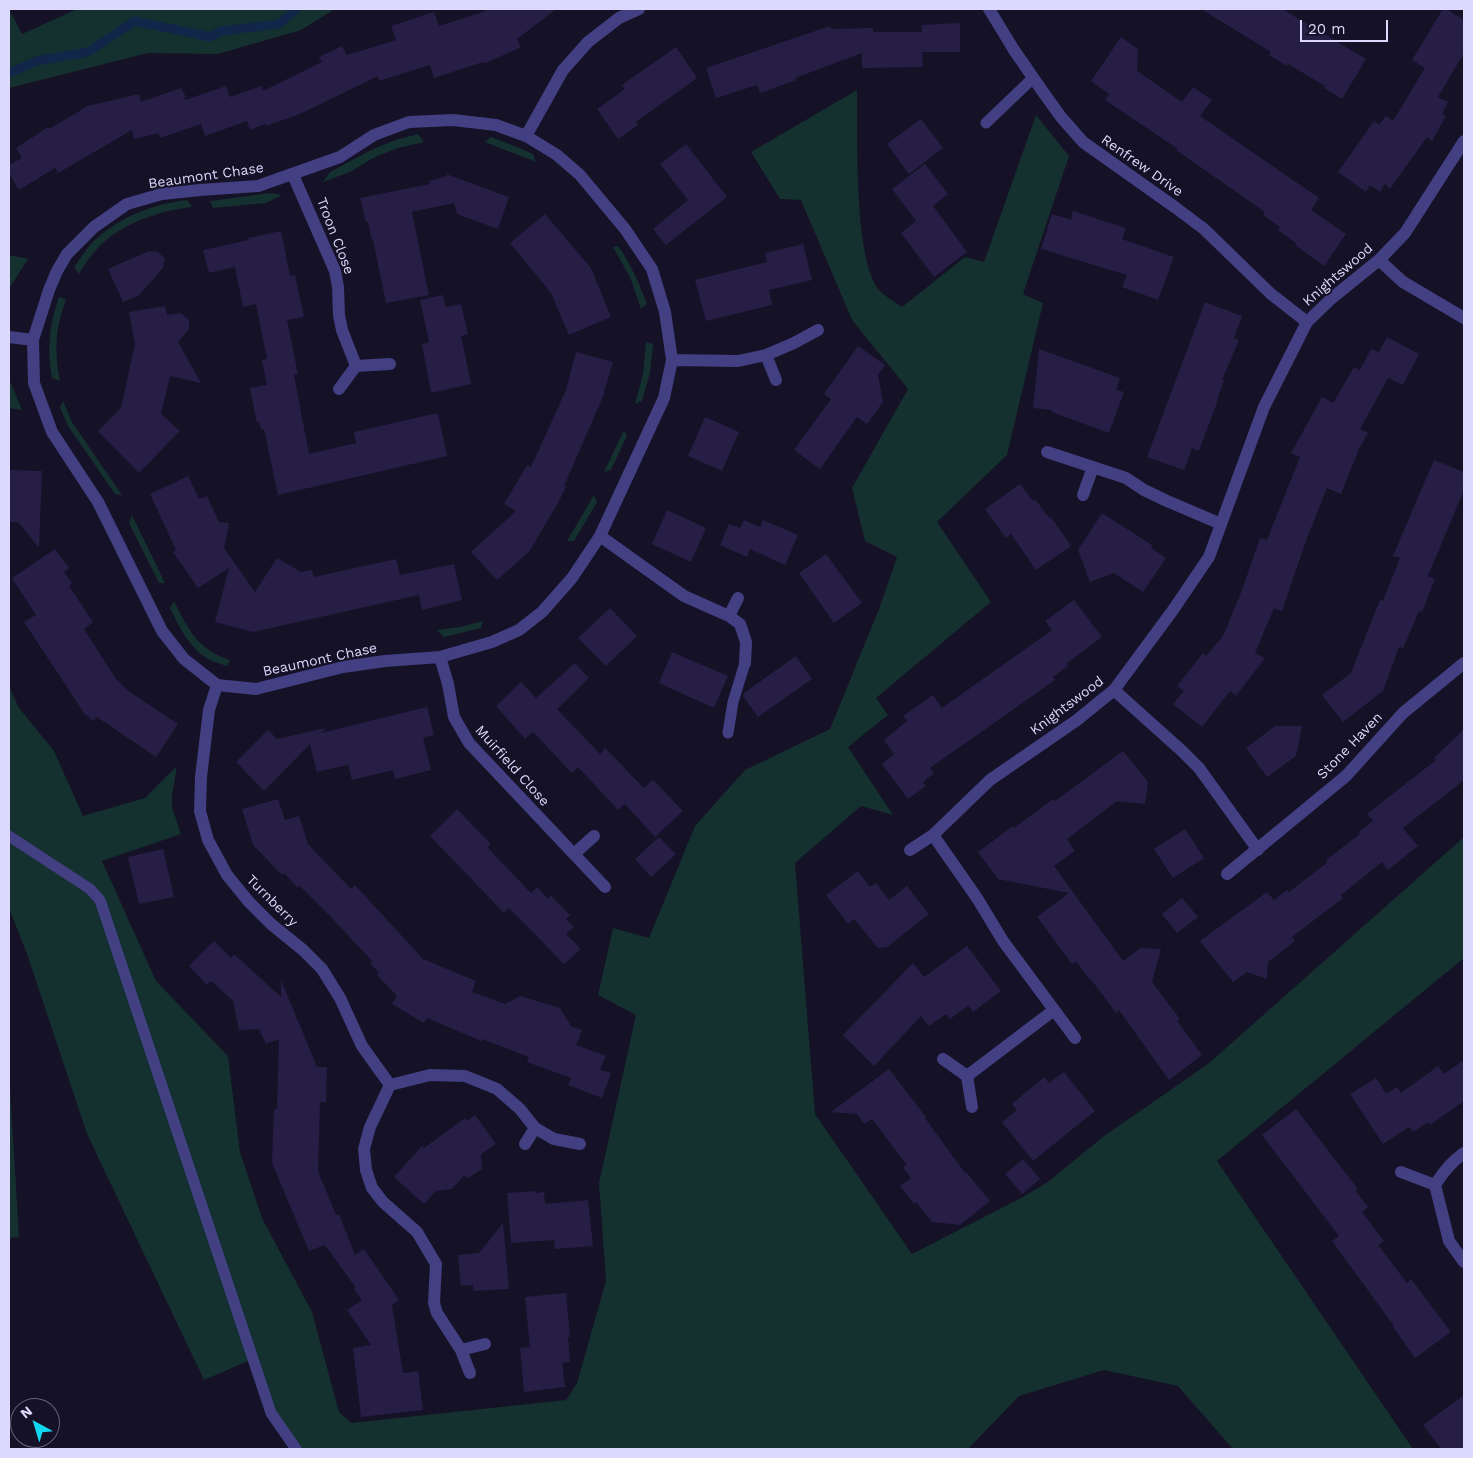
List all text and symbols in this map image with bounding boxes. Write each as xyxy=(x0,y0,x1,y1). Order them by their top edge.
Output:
scale bar xyxy=(1303,10,1390,42)
text: 20 m xyxy=(1308,20,1346,38)
street label: Renfrew Drive xyxy=(1098,132,1186,200)
street label: Beaumont Chase xyxy=(147,160,265,192)
street label: Troon Close xyxy=(313,195,357,277)
street label: Knightswood xyxy=(1299,240,1377,310)
street label: Beaumont Chase xyxy=(261,640,379,680)
street label: Knightswood xyxy=(1027,673,1107,739)
street label: Stone Haven xyxy=(1314,709,1386,783)
street label: Muirfield Close xyxy=(471,722,553,810)
street label: Turnberry xyxy=(243,872,301,930)
north arrow xyxy=(10,1398,60,1448)
text: N xyxy=(17,1403,35,1422)

